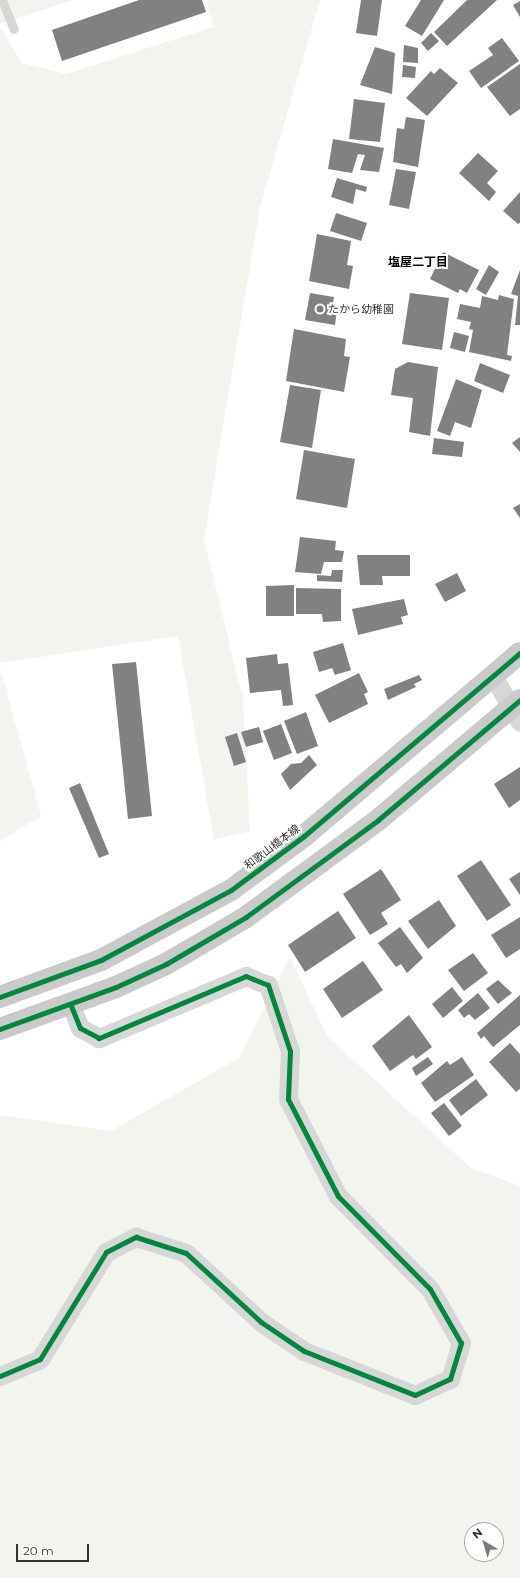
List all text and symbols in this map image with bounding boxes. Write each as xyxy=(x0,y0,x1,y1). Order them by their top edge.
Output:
district label: 塩屋二丁目 xyxy=(388,255,448,269)
place label: たから幼稚園 xyxy=(328,302,394,316)
marker: たから幼稚園 xyxy=(315,304,325,314)
street label: 和歌山橋本線 xyxy=(242,822,302,872)
north arrow xyxy=(464,1522,504,1562)
text: N xyxy=(469,1525,485,1542)
scale bar xyxy=(18,1536,91,1562)
text: 20 m xyxy=(23,1543,54,1558)

